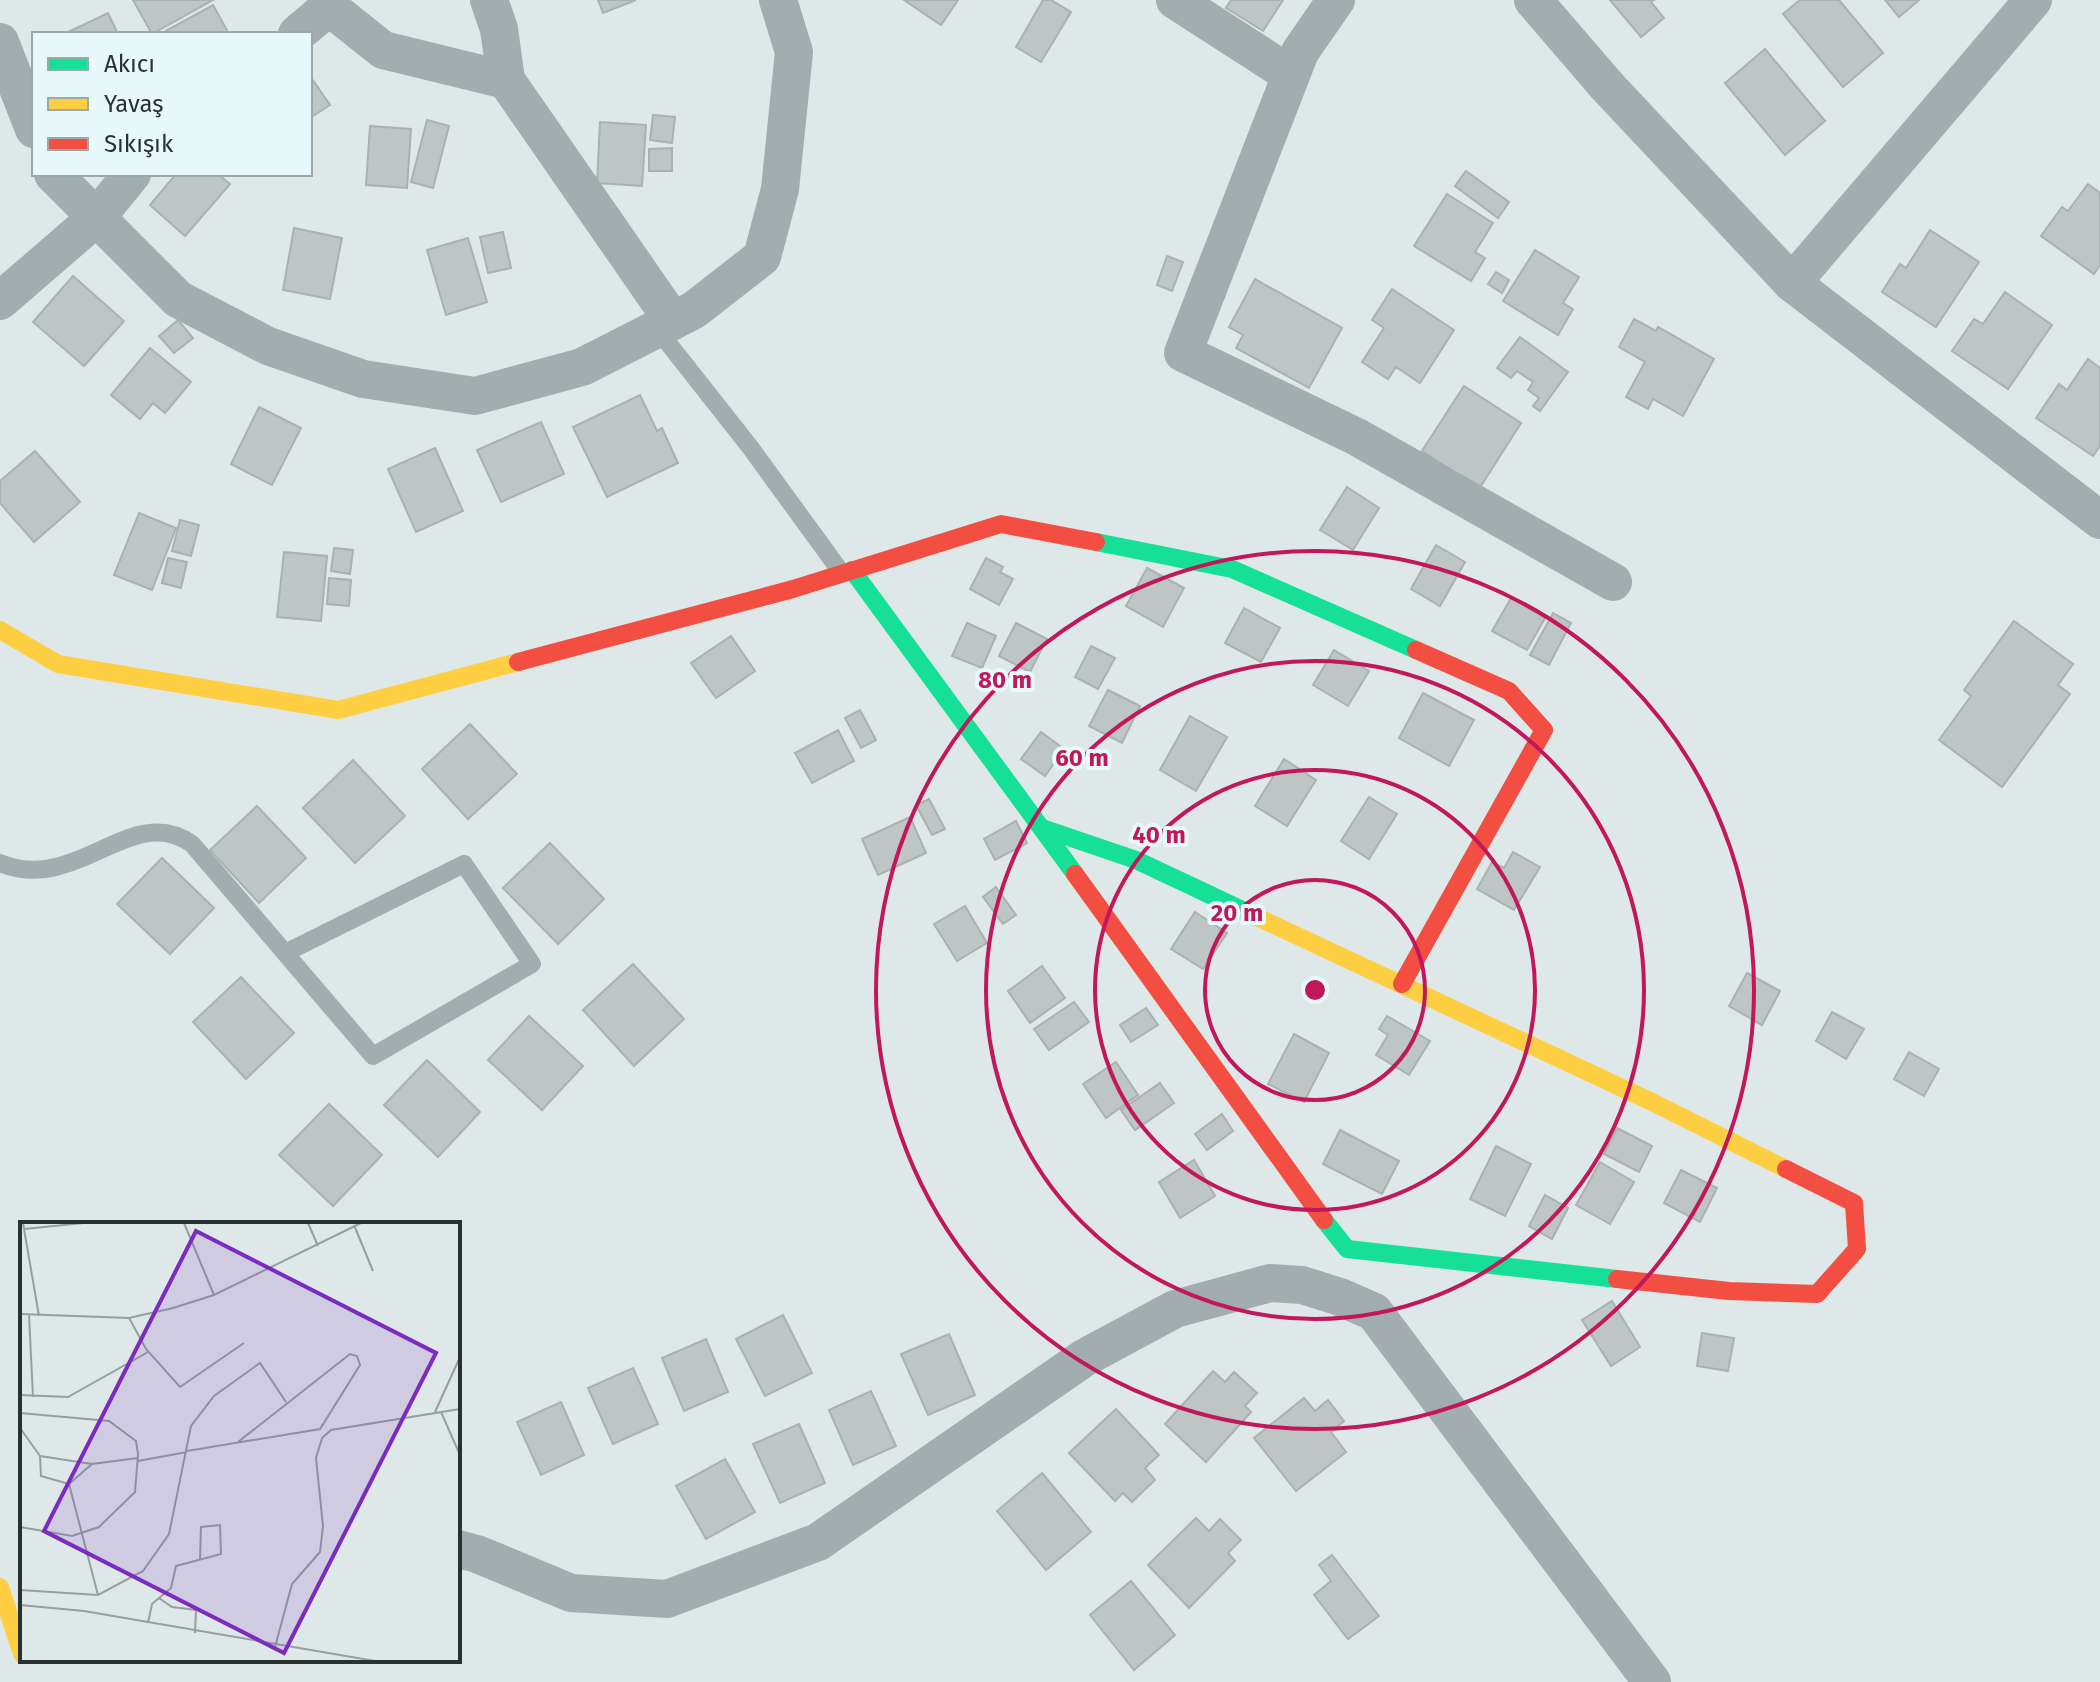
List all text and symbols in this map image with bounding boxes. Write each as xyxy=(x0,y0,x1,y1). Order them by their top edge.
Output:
legend xyxy=(32,32,312,176)
text: Akıcı xyxy=(104,50,155,78)
text: Yavaş xyxy=(104,90,163,118)
text: Sıkışık xyxy=(104,130,174,158)
text: 80 m xyxy=(978,666,1032,694)
text: 60 m xyxy=(1055,744,1109,772)
text: 40 m xyxy=(1132,821,1186,849)
text: 20 m xyxy=(1211,899,1263,927)
centre of rings xyxy=(1301,976,1329,1004)
inset map xyxy=(20,1222,460,1662)

